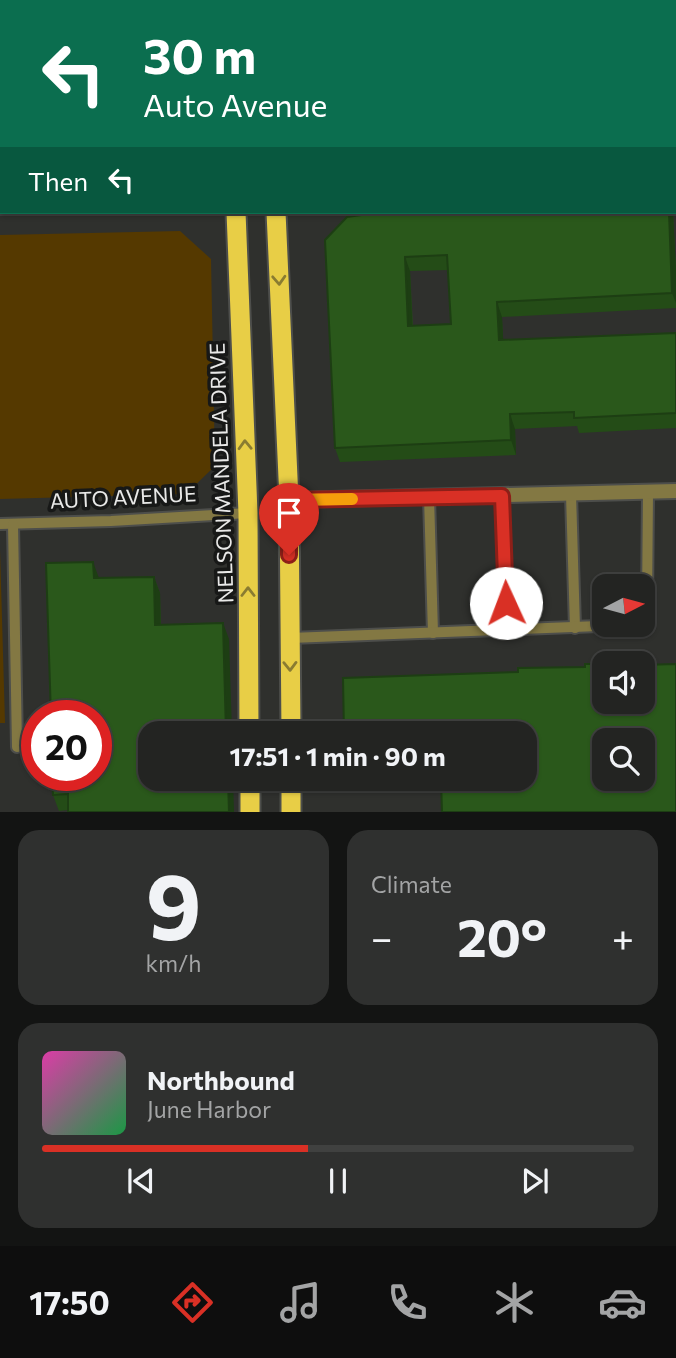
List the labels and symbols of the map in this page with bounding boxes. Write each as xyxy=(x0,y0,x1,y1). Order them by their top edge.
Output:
one-way arrow xyxy=(271,275,286,286)
street label: NELSON MANDELA DRIVE xyxy=(203,342,238,604)
one-way arrow xyxy=(238,439,253,450)
street label: AUTO AVENUE xyxy=(49,480,197,513)
pin xyxy=(259,483,319,555)
position arrow xyxy=(469,566,543,640)
north arrow xyxy=(592,574,654,637)
one-way arrow xyxy=(240,586,256,596)
one-way arrow xyxy=(282,662,298,672)
speed limit sign: 20 xyxy=(21,700,112,791)

